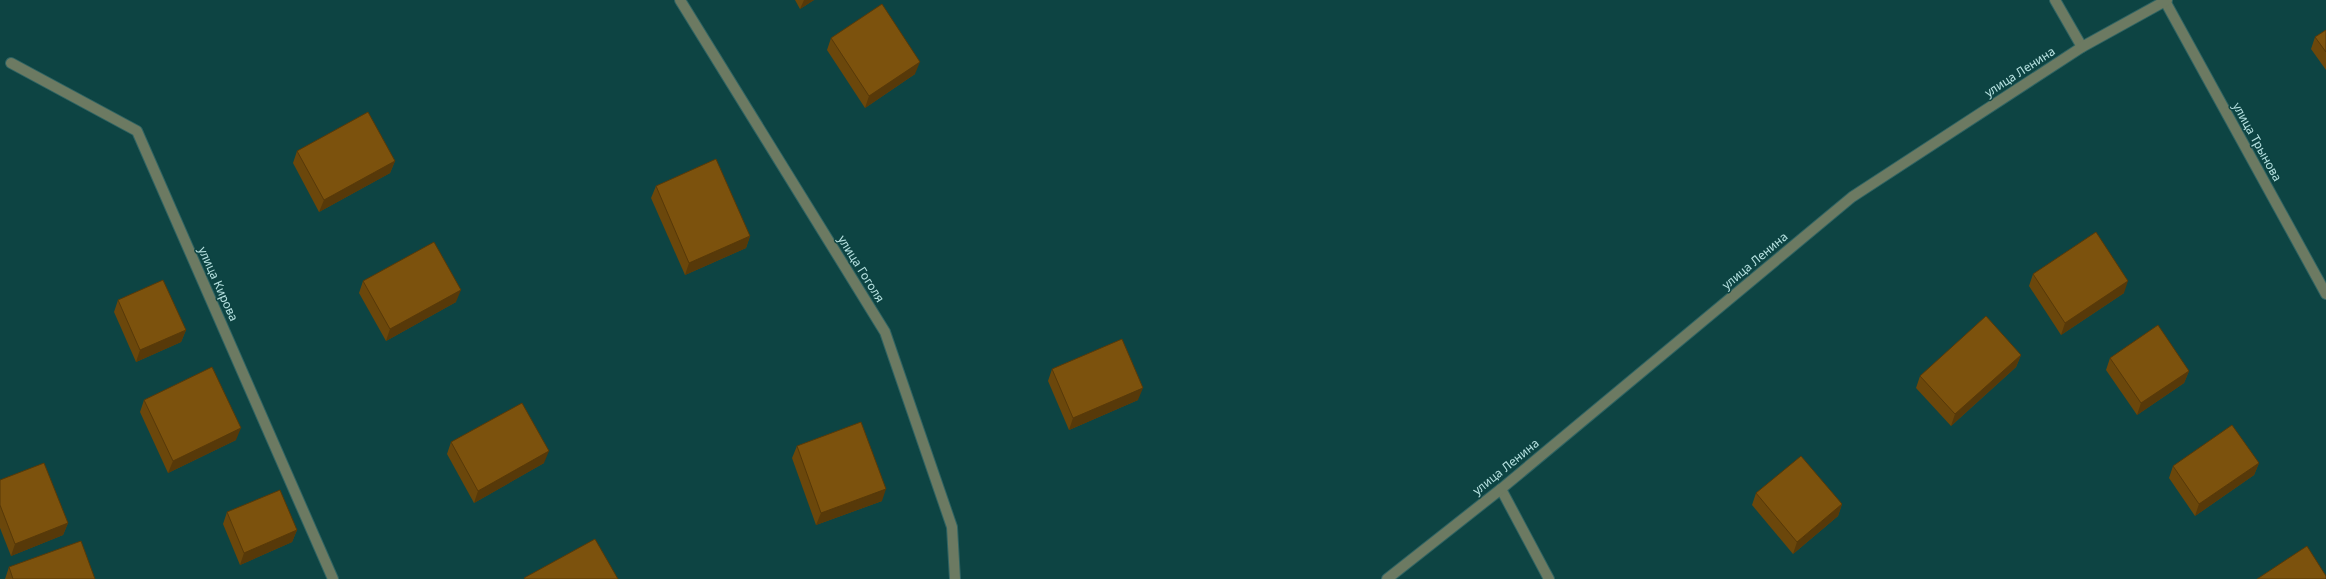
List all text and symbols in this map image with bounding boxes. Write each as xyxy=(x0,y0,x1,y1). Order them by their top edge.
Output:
street label: улица Ленина xyxy=(1981,42,2058,101)
street label: улица Трынова xyxy=(2229,99,2286,184)
street label: улица Ленина xyxy=(1718,228,1791,293)
street label: улица Гоголя xyxy=(834,232,889,306)
street label: улица Кирова xyxy=(194,244,242,324)
street label: улица Ленина xyxy=(1469,435,1543,499)

